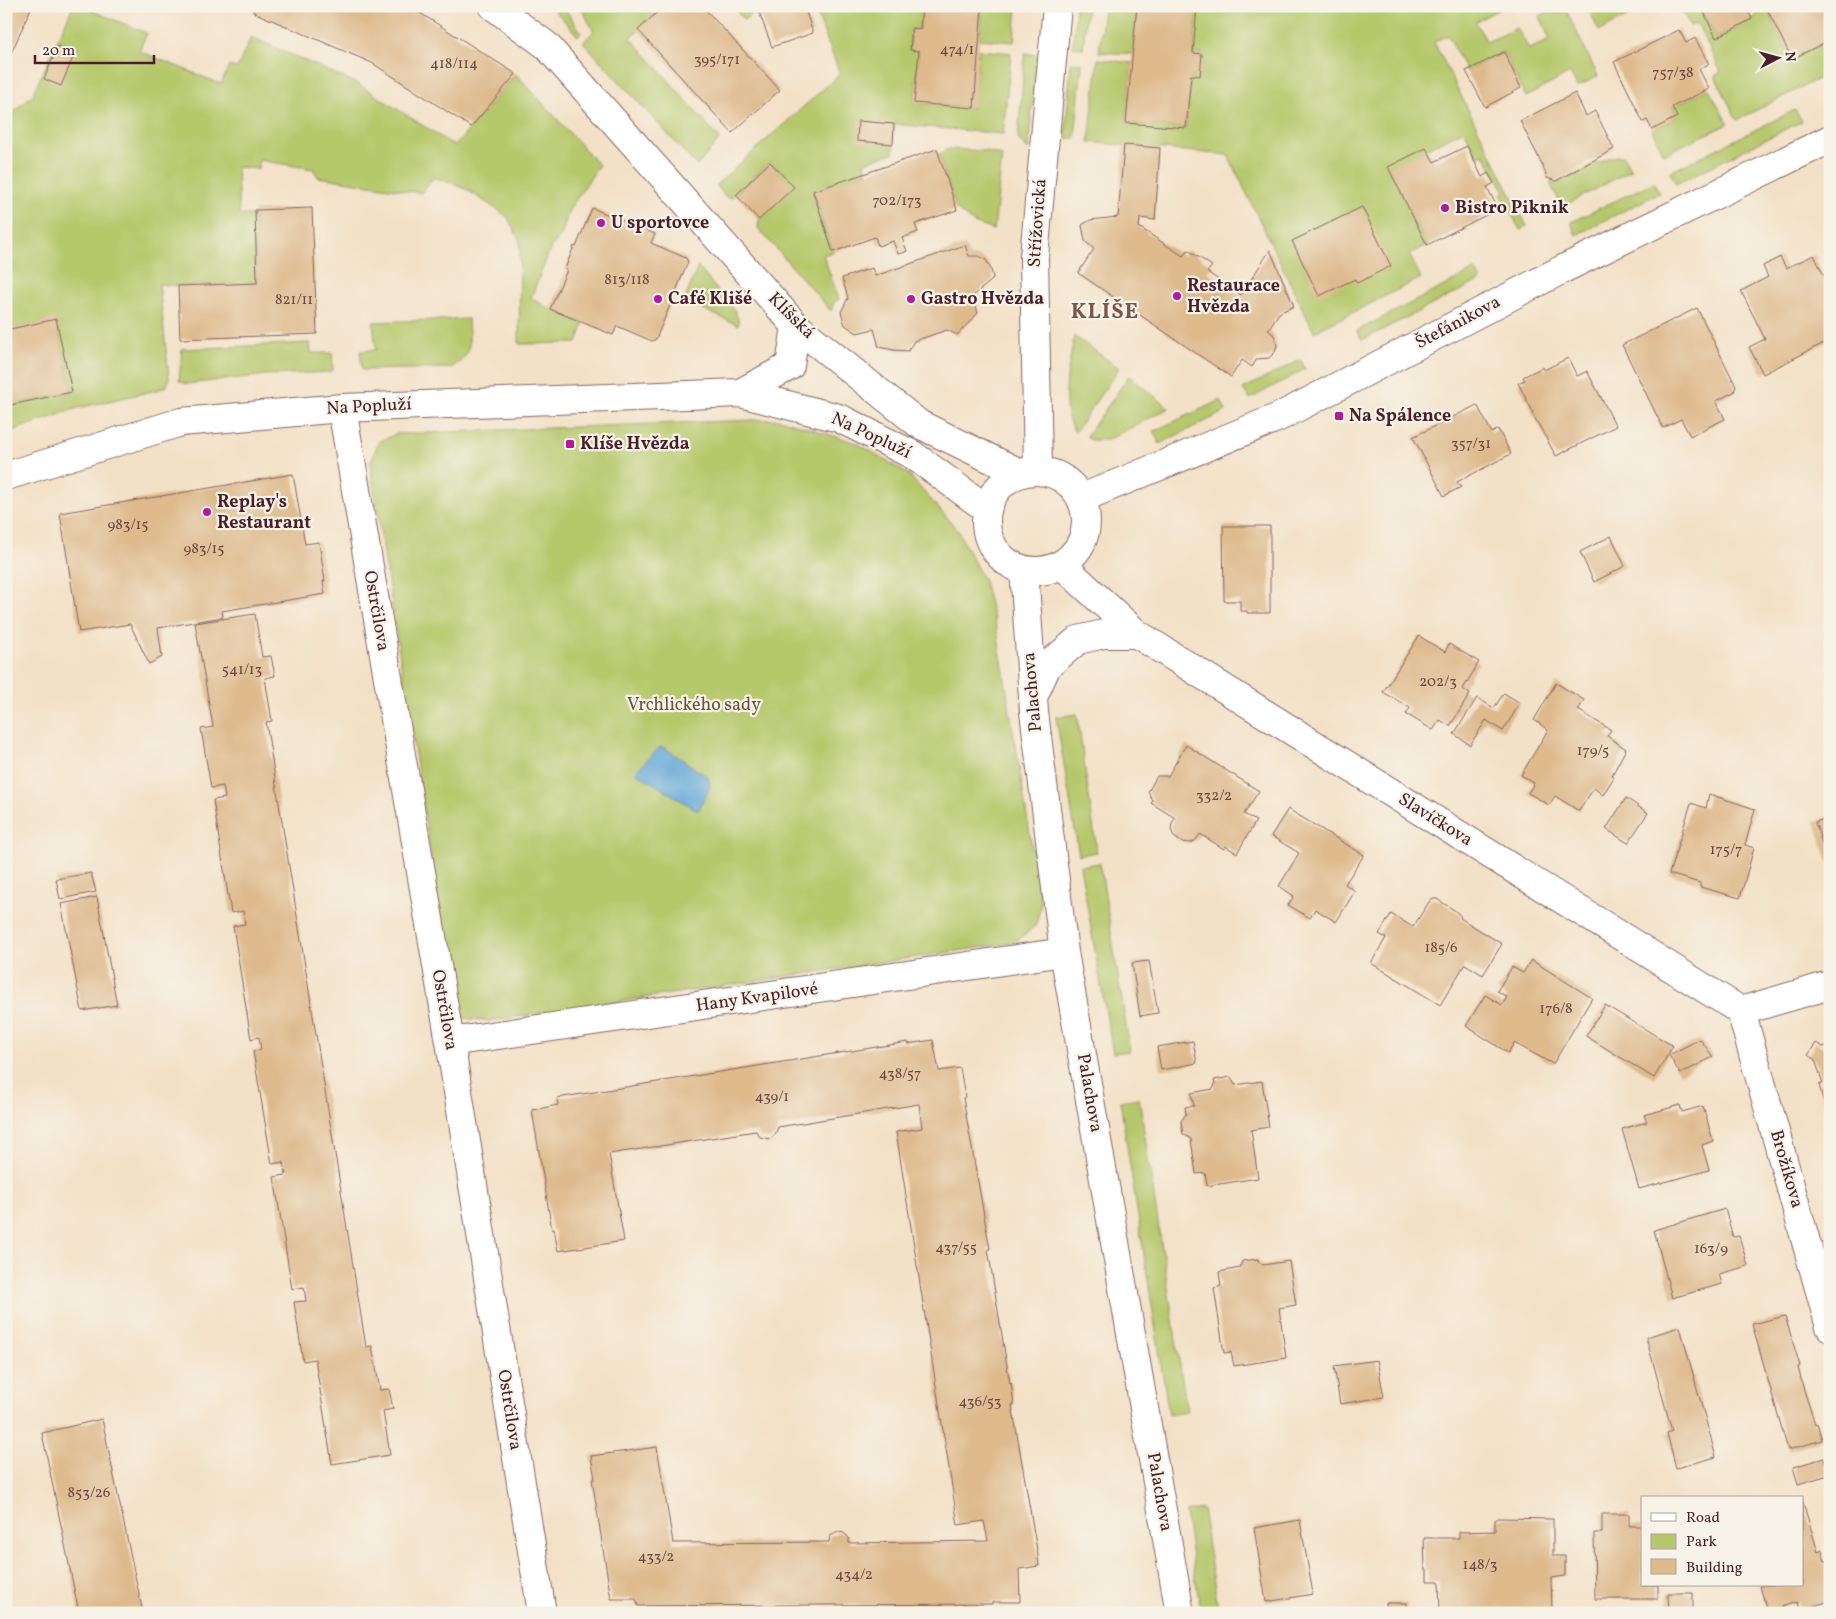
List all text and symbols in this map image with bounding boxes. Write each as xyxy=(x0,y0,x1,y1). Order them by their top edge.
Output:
scale bar xyxy=(35,32,154,64)
north arrow xyxy=(1754,32,1804,82)
house number: 474/1 xyxy=(940,40,974,61)
text: 20 m xyxy=(42,41,75,62)
house number: 395/171 xyxy=(694,50,740,71)
text: N xyxy=(1779,51,1799,63)
house number: 418/114 xyxy=(430,54,478,75)
house number: 757/38 xyxy=(1652,63,1694,84)
street label: Střížovická xyxy=(1022,178,1054,268)
house number: 702/173 xyxy=(872,191,922,212)
place label: Bistro Piknik xyxy=(1455,196,1569,221)
marker: Bistro Piknik xyxy=(1439,202,1451,214)
place label: U sportovce xyxy=(611,211,709,236)
marker: U sportovce xyxy=(595,217,607,229)
house number: 813/118 xyxy=(604,270,650,291)
place label: Restaurace Hvězda xyxy=(1187,274,1280,320)
place label: Café Klišé xyxy=(668,287,752,312)
street label: Klíšská xyxy=(762,287,820,345)
place label: Gastro Hvězda xyxy=(921,287,1044,312)
house number: 821/11 xyxy=(275,290,313,311)
marker: Restaurace Hvězda xyxy=(1171,290,1183,302)
street label: Štefánikova xyxy=(1411,290,1505,356)
marker: Café Klišé xyxy=(652,293,664,305)
marker: Gastro Hvězda xyxy=(905,293,917,305)
district label: KLÍŠE xyxy=(1071,297,1139,328)
street label: Na Popluží xyxy=(326,392,413,422)
place label: Na Spálence xyxy=(1349,404,1451,429)
street label: Na Popluží xyxy=(827,407,916,466)
marker: Na Spálence xyxy=(1333,410,1345,422)
place label: Klíše Hvězda xyxy=(580,432,690,457)
house number: 357/31 xyxy=(1451,434,1491,455)
marker: Klíše Hvězda xyxy=(564,438,576,450)
place label: Replay's Restaurant xyxy=(217,490,311,536)
marker: Replay's Restaurant xyxy=(201,506,213,518)
house number: 983/15 xyxy=(107,515,149,536)
house number: 983/15 xyxy=(183,539,225,560)
street label: Ostrčilova xyxy=(357,569,395,653)
street label: Palachova xyxy=(1017,651,1049,733)
house number: 541/13 xyxy=(222,660,262,681)
house number: 202/3 xyxy=(1419,672,1457,693)
park label: Vrchlického sady xyxy=(627,693,761,718)
house number: 179/5 xyxy=(1577,741,1609,762)
house number: 332/2 xyxy=(1196,786,1232,807)
street label: Slavíčkova xyxy=(1393,787,1477,853)
house number: 175/7 xyxy=(1710,840,1742,861)
house number: 185/6 xyxy=(1424,938,1458,959)
street label: Ostrčilova xyxy=(425,968,463,1052)
street label: Hany Kvapilové xyxy=(694,977,820,1019)
house number: 176/8 xyxy=(1539,999,1573,1020)
street label: Palachova xyxy=(1070,1051,1108,1135)
house number: 438/57 xyxy=(879,1064,921,1085)
house number: 439/1 xyxy=(755,1087,789,1108)
street label: Brožíkova xyxy=(1763,1127,1809,1211)
house number: 437/55 xyxy=(935,1238,977,1259)
house number: 163/9 xyxy=(1694,1239,1728,1260)
street label: Ostrčilova xyxy=(490,1368,528,1452)
house number: 436/53 xyxy=(958,1392,1002,1413)
street label: Palachova xyxy=(1140,1450,1178,1534)
house number: 853/26 xyxy=(68,1483,110,1504)
legend xyxy=(1641,1496,1804,1586)
text: Road xyxy=(1686,1508,1720,1529)
text: Park xyxy=(1686,1532,1717,1553)
house number: 433/2 xyxy=(638,1547,674,1568)
house number: 148/3 xyxy=(1463,1555,1497,1576)
text: Building xyxy=(1686,1558,1743,1579)
house number: 434/2 xyxy=(835,1565,873,1586)

